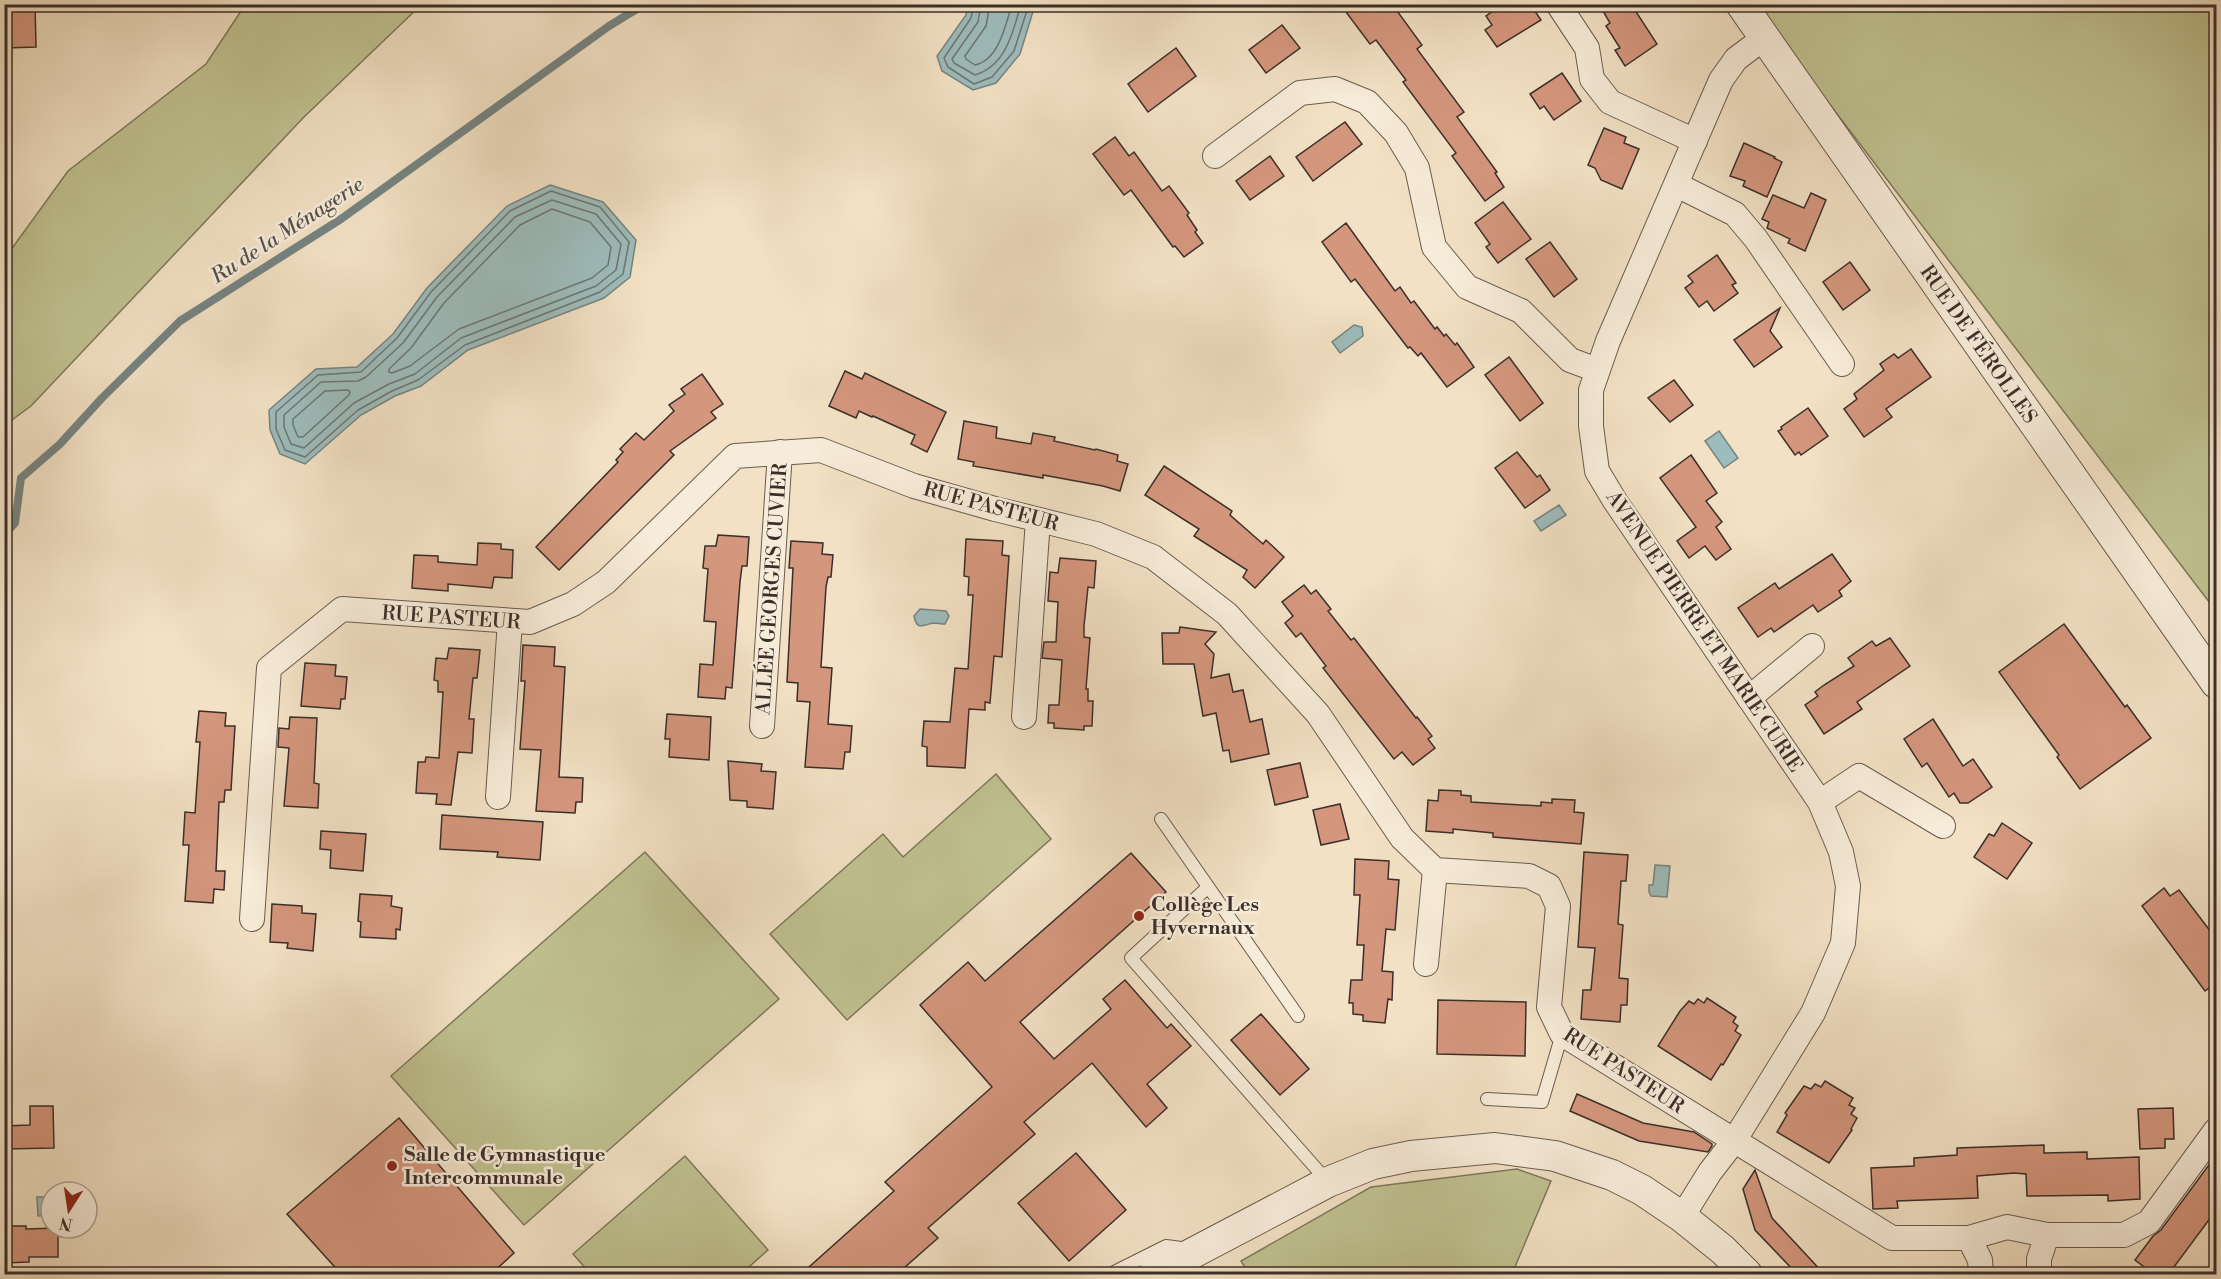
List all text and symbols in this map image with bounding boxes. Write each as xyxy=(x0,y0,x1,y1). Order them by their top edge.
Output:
water label: Ru de la Ménagerie xyxy=(205,172,369,291)
street label: RUE DE FÉROLLES xyxy=(1914,260,2043,429)
street label: ALLÉE GEORGES CUVIER xyxy=(750,461,794,717)
street label: RUE PASTEUR xyxy=(920,477,1062,538)
street label: AVENUE PIERRE ET MARIE CURIE xyxy=(1599,486,1808,777)
street label: RUE PASTEUR xyxy=(381,601,522,636)
place label: Collège Les Hyvernaux xyxy=(1151,893,1259,941)
marker: Collège Les Hyvernaux xyxy=(1132,909,1146,923)
street label: RUE PASTEUR xyxy=(1558,1023,1689,1120)
place label: Salle de Gymnastique Intercommunale xyxy=(404,1143,606,1191)
marker: Salle de Gymnastique Intercommunale xyxy=(385,1159,399,1173)
north arrow xyxy=(39,1180,99,1240)
text: N xyxy=(57,1213,74,1235)

